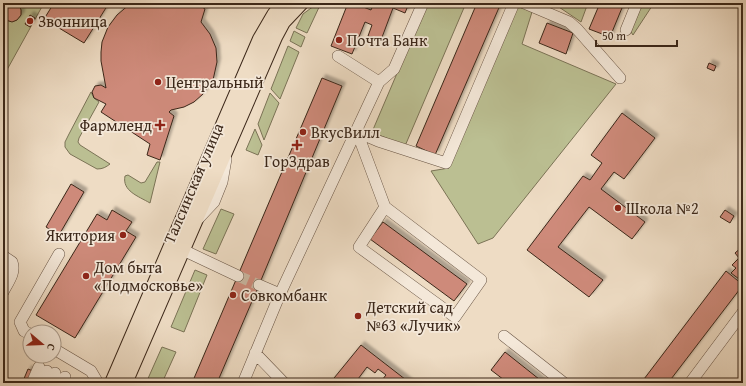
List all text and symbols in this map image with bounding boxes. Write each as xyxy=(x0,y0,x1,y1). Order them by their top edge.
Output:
place label: Звонница xyxy=(38,9,107,33)
marker: Звонница xyxy=(25,16,35,26)
scale bar xyxy=(596,22,677,48)
text: 50 m xyxy=(602,27,626,44)
place label: Почта Банк xyxy=(347,28,428,52)
marker: Почта Банк xyxy=(334,35,344,45)
place label: Центральный xyxy=(166,70,264,94)
marker: Центральный xyxy=(153,77,163,87)
place label: Фармленд xyxy=(80,113,152,137)
street label: Талсинская улица xyxy=(157,119,229,247)
marker: Фармленд xyxy=(155,120,165,130)
place label: ВкусВилл xyxy=(311,120,380,144)
marker: ВкусВилл xyxy=(298,127,308,137)
marker: ГорЗдрав xyxy=(292,140,302,150)
place label: ГорЗдрав xyxy=(264,149,330,173)
place label: Школа №2 xyxy=(626,196,699,220)
marker: Школа №2 xyxy=(613,203,623,213)
place label: Якитория xyxy=(45,223,115,247)
marker: Якитория xyxy=(118,230,128,240)
place label: Дом быта «Подмосковье» xyxy=(93,255,203,297)
marker: Дом быта «Подмосковье» xyxy=(81,271,91,281)
place label: Совкомбанк xyxy=(241,283,328,307)
marker: Совкомбанк xyxy=(228,290,238,300)
place label: Детский сад №63 «Лучик» xyxy=(365,295,461,337)
marker: Детский сад №63 «Лучик» xyxy=(353,311,363,321)
north arrow xyxy=(22,324,62,364)
text: С xyxy=(43,342,60,353)

